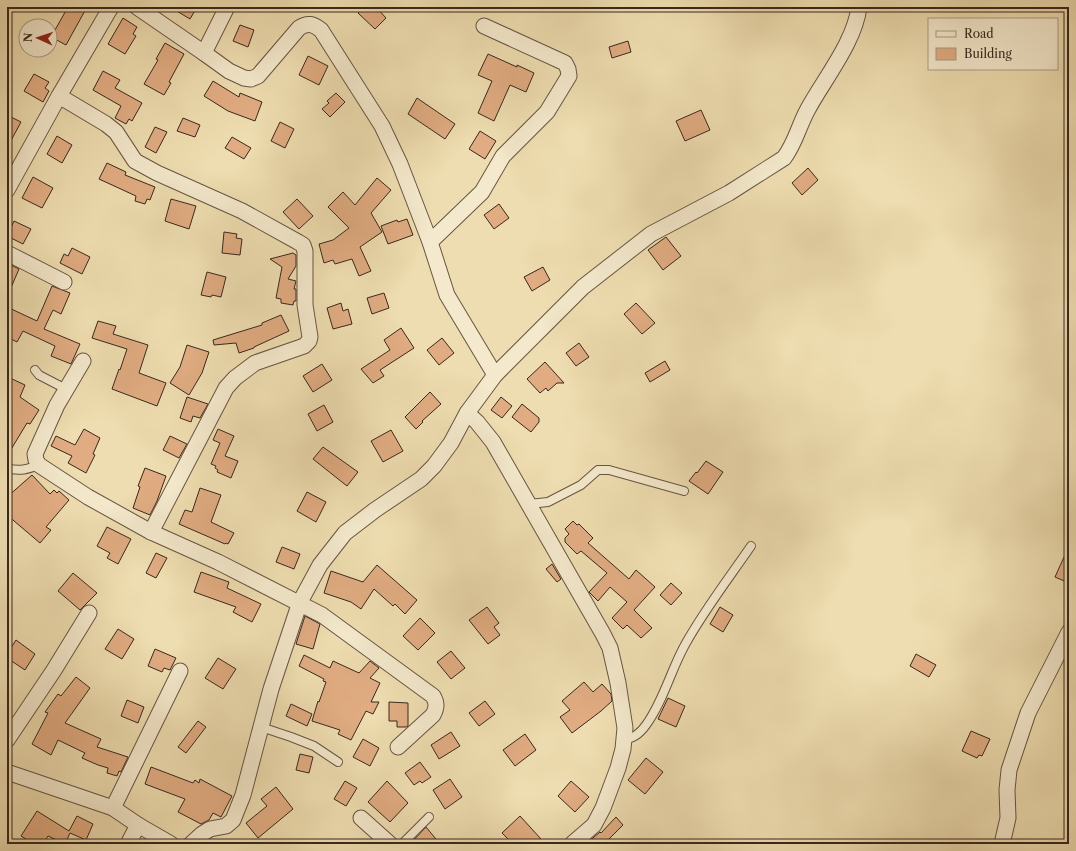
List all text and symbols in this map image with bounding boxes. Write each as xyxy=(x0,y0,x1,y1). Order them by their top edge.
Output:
north arrow xyxy=(18,18,58,58)
legend xyxy=(928,18,1058,70)
text: Road xyxy=(964,26,994,41)
text: N xyxy=(21,32,35,43)
text: Building xyxy=(964,46,1012,61)

